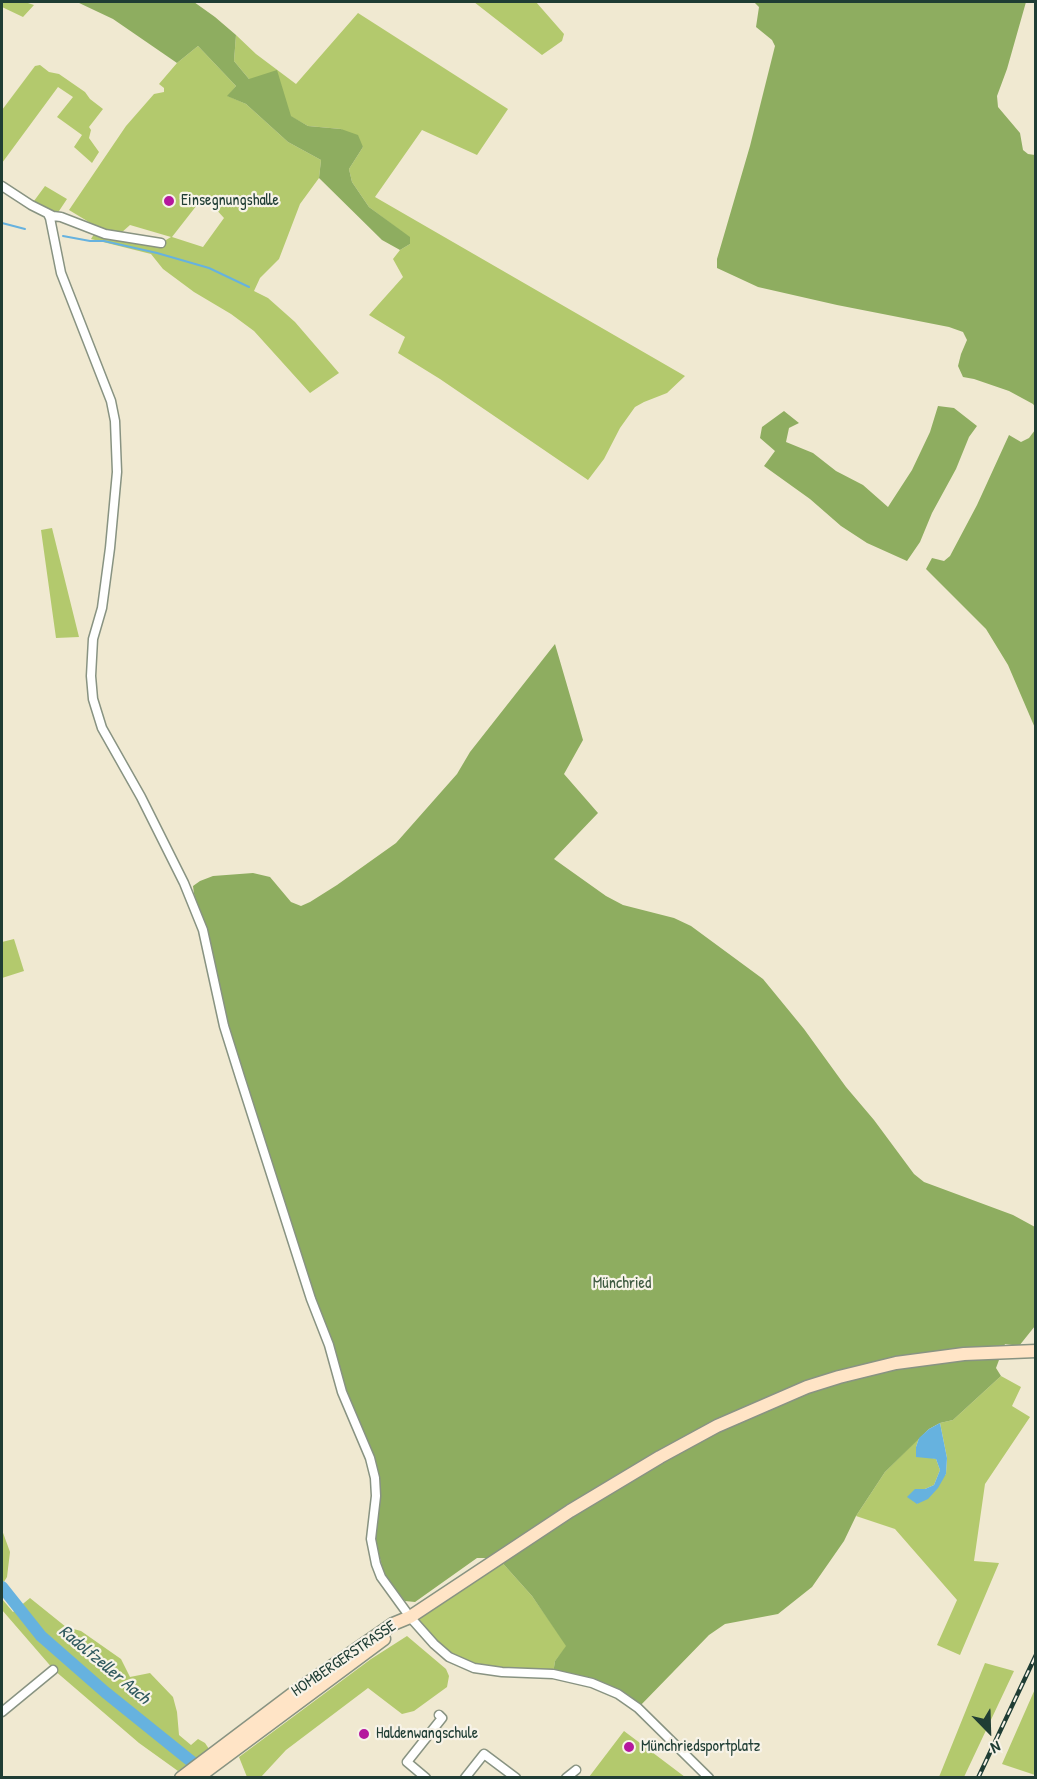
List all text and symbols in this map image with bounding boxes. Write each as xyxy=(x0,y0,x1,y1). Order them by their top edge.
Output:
place label: Einsegnungshalle xyxy=(181,191,279,211)
marker: Einsegnungshalle xyxy=(162,194,176,208)
park label: Münchried xyxy=(593,1274,651,1294)
street label: HOMBERGERSTRASSE xyxy=(288,1617,400,1701)
water label: Radolfzeller Aach xyxy=(54,1621,154,1709)
north arrow xyxy=(959,1701,1019,1761)
place label: Haldenwangschule xyxy=(376,1724,478,1744)
marker: Haldenwangschule xyxy=(357,1727,371,1741)
text: N xyxy=(988,1736,1004,1759)
place label: Münchriedsportplatz xyxy=(641,1737,760,1757)
marker: Münchriedsportplatz xyxy=(622,1740,636,1754)

